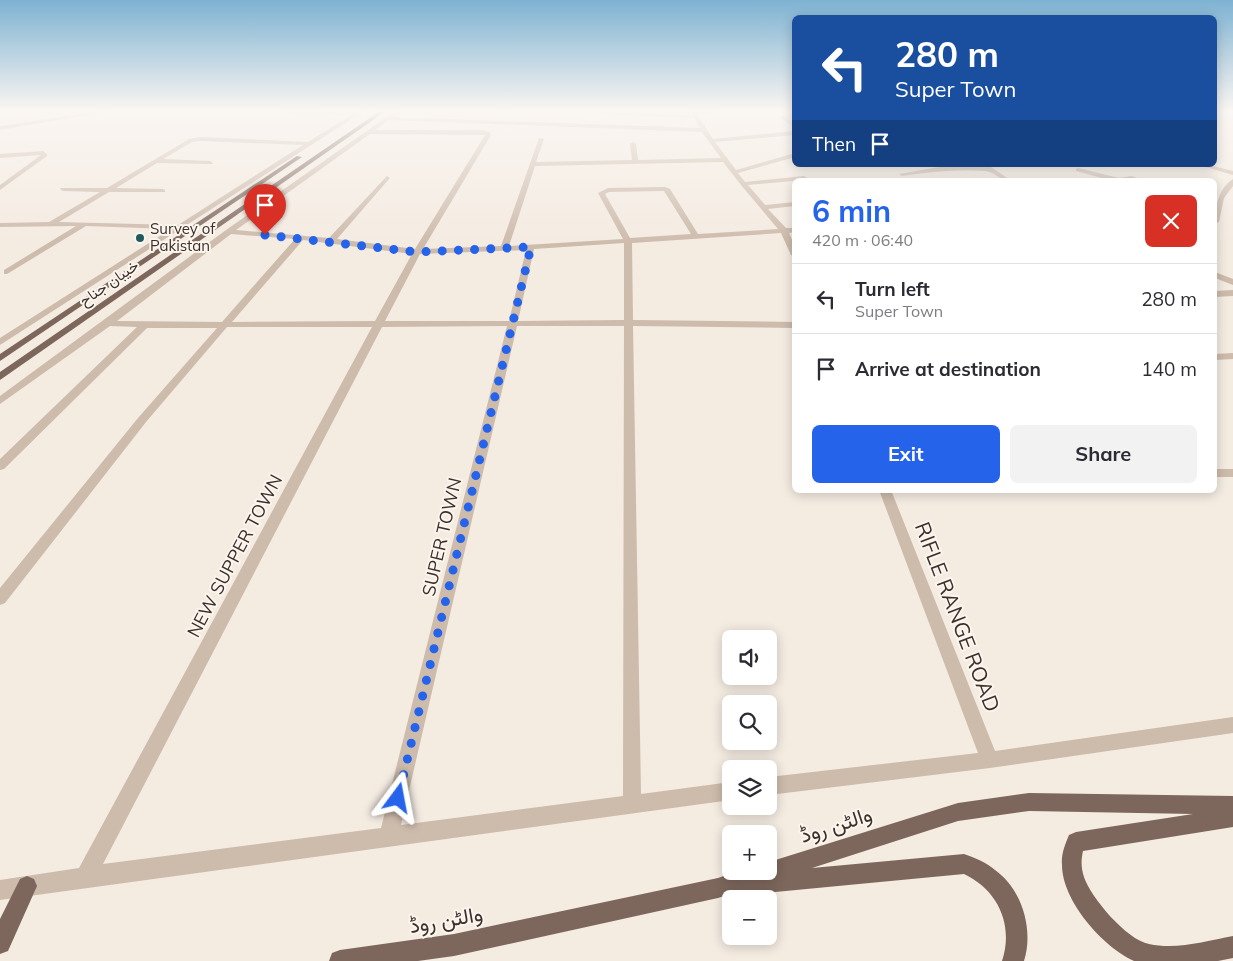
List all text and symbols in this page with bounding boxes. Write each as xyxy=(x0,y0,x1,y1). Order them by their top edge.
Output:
text: 280 m xyxy=(895,32,999,76)
icon: left xyxy=(812,35,877,100)
text: Super Town xyxy=(895,75,1016,103)
icon: arrive xyxy=(866,130,894,158)
text: Then xyxy=(812,132,856,156)
pin xyxy=(244,184,286,235)
icon: arrive xyxy=(251,191,279,219)
text: 6 min xyxy=(812,192,891,230)
button: close xyxy=(1145,195,1197,247)
place label: Survey of Pakistan xyxy=(150,219,216,255)
text: 420 m · 06:40 xyxy=(812,230,913,250)
marker: Survey of Pakistan xyxy=(134,232,146,244)
street label: خیبان جناح xyxy=(76,255,143,311)
text: Turn left xyxy=(855,277,930,301)
icon: left xyxy=(812,285,840,313)
text: 280 m xyxy=(1141,287,1197,311)
text: Super Town xyxy=(855,301,943,321)
icon: arrive xyxy=(812,355,840,383)
text: Arrive at destination xyxy=(855,357,1041,381)
text: 140 m xyxy=(1141,357,1197,381)
button: Exit xyxy=(812,425,1000,483)
button: Share xyxy=(1010,425,1197,483)
street label: NEW SUPPER TOWN xyxy=(182,470,287,641)
street label: SUPER TOWN xyxy=(417,475,466,598)
street label: RIFLE RANGE ROAD xyxy=(910,518,1006,715)
map controls xyxy=(722,630,777,945)
button: sound xyxy=(722,630,777,685)
button: search xyxy=(722,695,777,750)
button: layers xyxy=(722,760,777,815)
position arrow xyxy=(371,771,423,823)
street label: والٹن روڈ xyxy=(796,800,875,849)
button: + xyxy=(722,825,777,880)
button: − xyxy=(722,890,777,945)
street label: والٹن روڈ xyxy=(407,900,485,939)

